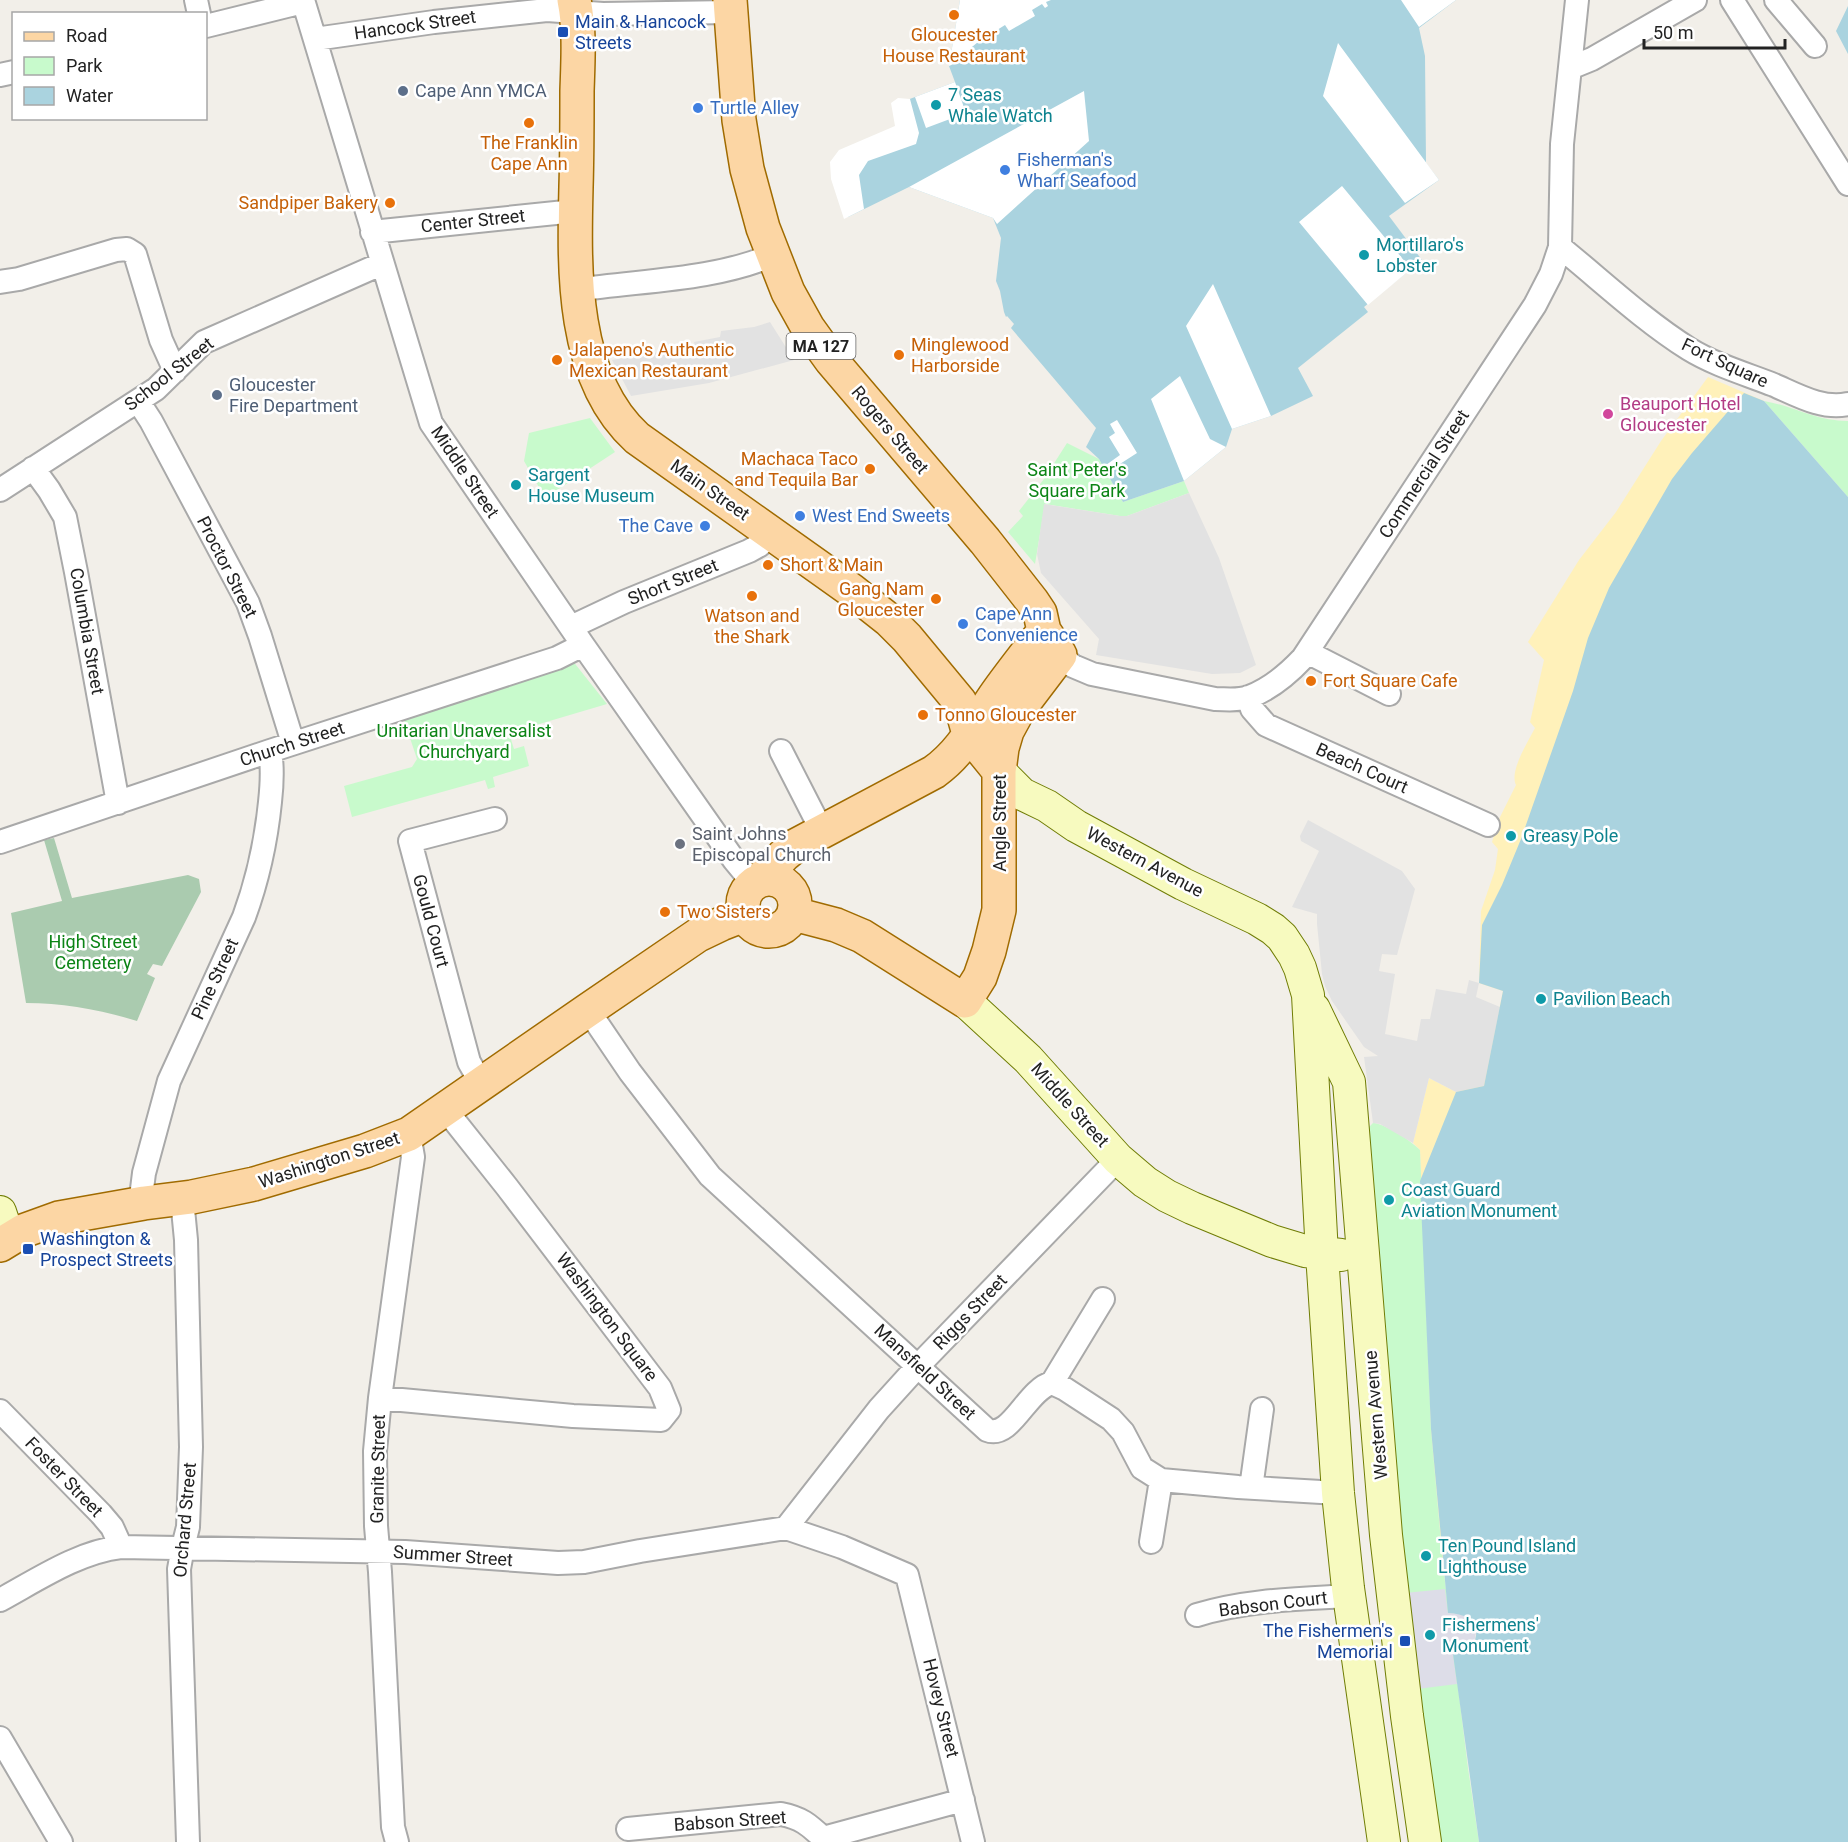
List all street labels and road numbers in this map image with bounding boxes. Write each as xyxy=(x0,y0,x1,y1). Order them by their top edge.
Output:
street label: Hancock Street xyxy=(353,6,477,43)
street label: Center Street xyxy=(420,205,526,236)
street label: School Street xyxy=(120,332,217,415)
road number: MA 127 xyxy=(786,333,856,359)
street label: Fort Square xyxy=(1679,333,1772,392)
street label: Rogers Street xyxy=(848,381,933,478)
street label: Commercial Street xyxy=(1374,405,1473,542)
street label: Middle Street xyxy=(427,422,504,522)
street label: Main Street xyxy=(667,455,754,525)
street label: Proctor Street xyxy=(193,513,262,621)
street label: Short Street xyxy=(625,554,721,609)
street label: Columbia Street xyxy=(66,566,109,696)
street label: Church Street xyxy=(237,717,347,770)
street label: Beach Court xyxy=(1313,738,1412,797)
street label: Angle Street xyxy=(989,774,1010,872)
street label: Western Avenue xyxy=(1083,822,1207,901)
street label: Gould Court xyxy=(409,872,454,970)
street label: Pine Street xyxy=(187,935,243,1023)
street label: Middle Street xyxy=(1027,1058,1114,1151)
street label: Washington Street xyxy=(256,1127,402,1192)
street label: Washington Square xyxy=(552,1248,663,1385)
street label: Riggs Street xyxy=(928,1269,1011,1354)
street label: Mansfield Street xyxy=(870,1319,980,1424)
street label: Western Avenue xyxy=(1359,1350,1392,1480)
street label: Granite Street xyxy=(366,1414,389,1524)
street label: Foster Street xyxy=(21,1432,108,1521)
street label: Orchard Street xyxy=(169,1461,200,1578)
street label: Summer Street xyxy=(393,1541,514,1570)
street label: Babson Court xyxy=(1217,1586,1329,1621)
street label: Hovey Street xyxy=(919,1656,964,1760)
street label: Babson Street xyxy=(673,1806,787,1835)

